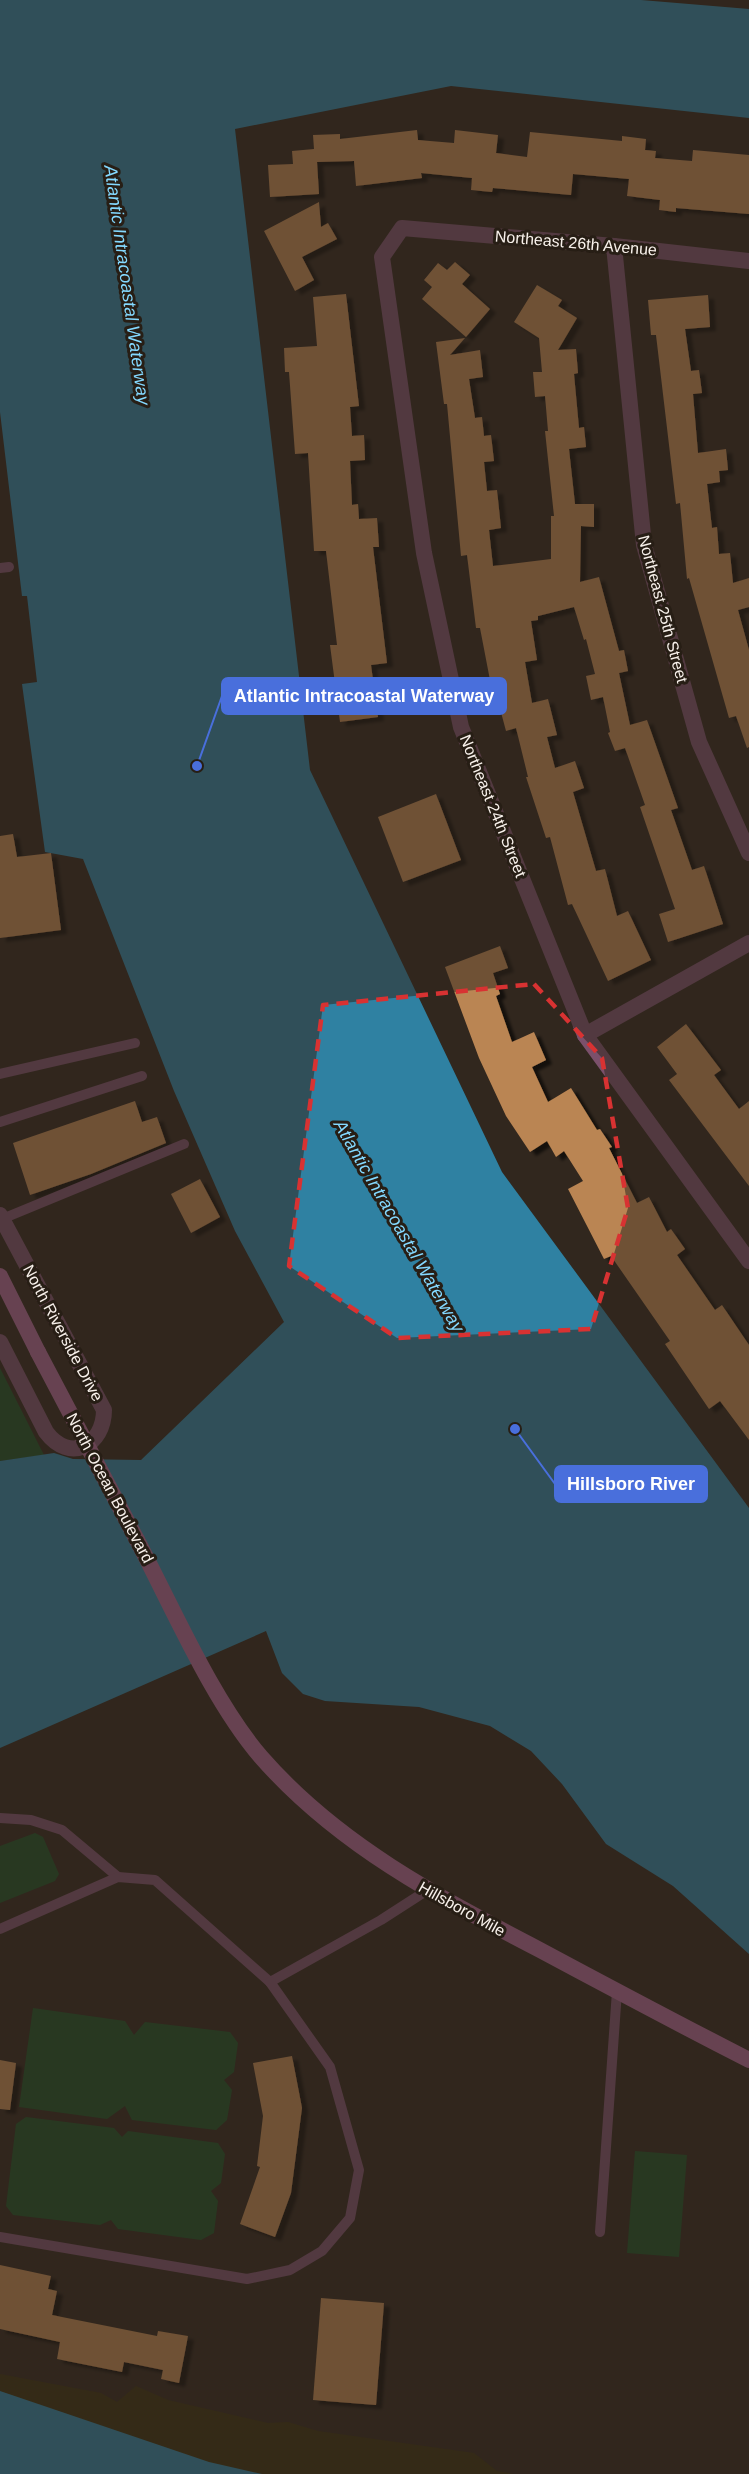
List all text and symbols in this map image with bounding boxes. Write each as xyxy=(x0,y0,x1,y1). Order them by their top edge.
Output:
water label: Atlantic Intracoastal Waterway xyxy=(100,163,154,407)
street label: Northeast 26th Avenue xyxy=(494,227,658,259)
street label: Northeast 25th Street xyxy=(635,533,691,685)
callout: Atlantic Intracoastal Waterway xyxy=(222,678,506,714)
text: Atlantic Intracoastal Waterway xyxy=(234,686,494,706)
street label: Northeast 24th Street xyxy=(457,732,530,880)
water label: Atlantic Intracoastal Waterway xyxy=(329,1115,469,1337)
street label: North Riverside Drive xyxy=(20,1262,106,1404)
street label: North Ocean Boulevard xyxy=(63,1410,157,1566)
callout: Hillsboro River xyxy=(555,1466,707,1502)
text: Hillsboro River xyxy=(567,1474,695,1494)
street label: Hillsboro Mile xyxy=(416,1878,508,1940)

